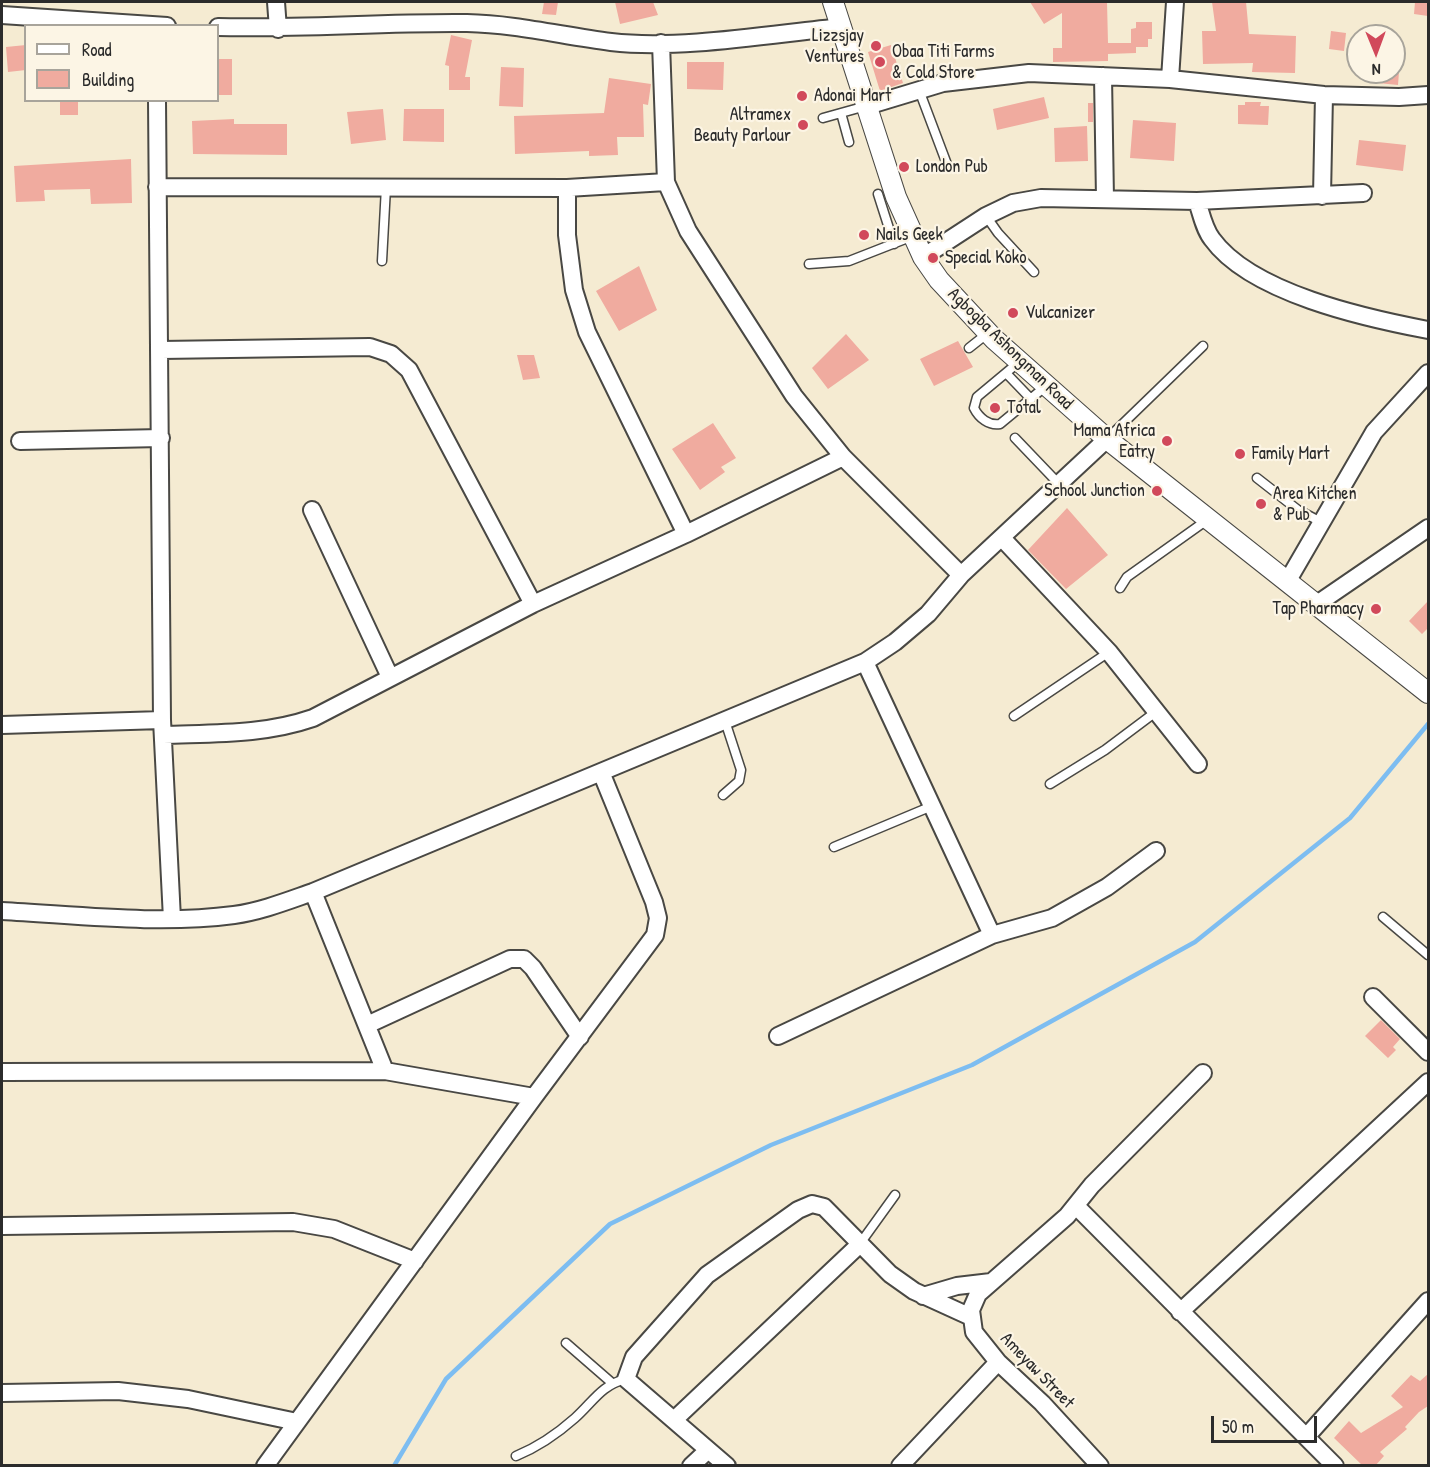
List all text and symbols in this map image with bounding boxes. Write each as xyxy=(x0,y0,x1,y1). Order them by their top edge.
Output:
legend xyxy=(24,24,219,102)
north arrow xyxy=(1346,24,1406,84)
place label: Lizzsjay Ventures xyxy=(804,25,864,68)
text: Road xyxy=(82,37,112,62)
marker: Lizzsjay Ventures xyxy=(869,39,883,53)
place label: Obaa Titi Farms & Cold Store xyxy=(892,41,994,84)
marker: Obaa Titi Farms & Cold Store xyxy=(873,55,887,69)
text: N xyxy=(1372,59,1381,81)
text: Building xyxy=(82,67,134,92)
place label: Adonai Mart xyxy=(814,85,891,107)
marker: Adonai Mart xyxy=(795,89,809,103)
place label: Altramex Beauty Parlour xyxy=(694,104,791,146)
marker: Altramex Beauty Parlour xyxy=(796,118,810,132)
place label: London Pub xyxy=(916,156,988,178)
marker: London Pub xyxy=(897,160,911,174)
place label: Nails Geek xyxy=(876,224,943,246)
marker: Nails Geek xyxy=(857,228,871,242)
place label: Special Koko xyxy=(945,247,1027,269)
marker: Special Koko xyxy=(926,251,940,265)
street label: Agbogba Ashongman Road xyxy=(943,284,1077,414)
place label: Vulcanizer xyxy=(1025,302,1095,324)
marker: Vulcanizer xyxy=(1006,306,1020,320)
place label: Total xyxy=(1007,397,1041,419)
marker: Total xyxy=(988,401,1002,415)
place label: Mama Africa Eatry xyxy=(1074,420,1155,462)
marker: Mama Africa Eatry xyxy=(1160,434,1174,448)
place label: Family Mart xyxy=(1252,443,1330,465)
marker: Family Mart xyxy=(1233,447,1247,461)
place label: School Junction xyxy=(1044,480,1145,502)
place label: Area Kitchen & Pub xyxy=(1273,483,1357,526)
marker: School Junction xyxy=(1150,484,1164,498)
marker: Area Kitchen & Pub xyxy=(1254,497,1268,511)
place label: Tap Pharmacy xyxy=(1273,598,1364,620)
marker: Tap Pharmacy xyxy=(1369,602,1383,616)
street label: Ameyaw Street xyxy=(995,1329,1079,1413)
scale bar xyxy=(1214,1404,1320,1442)
text: 50 m xyxy=(1222,1414,1254,1439)

